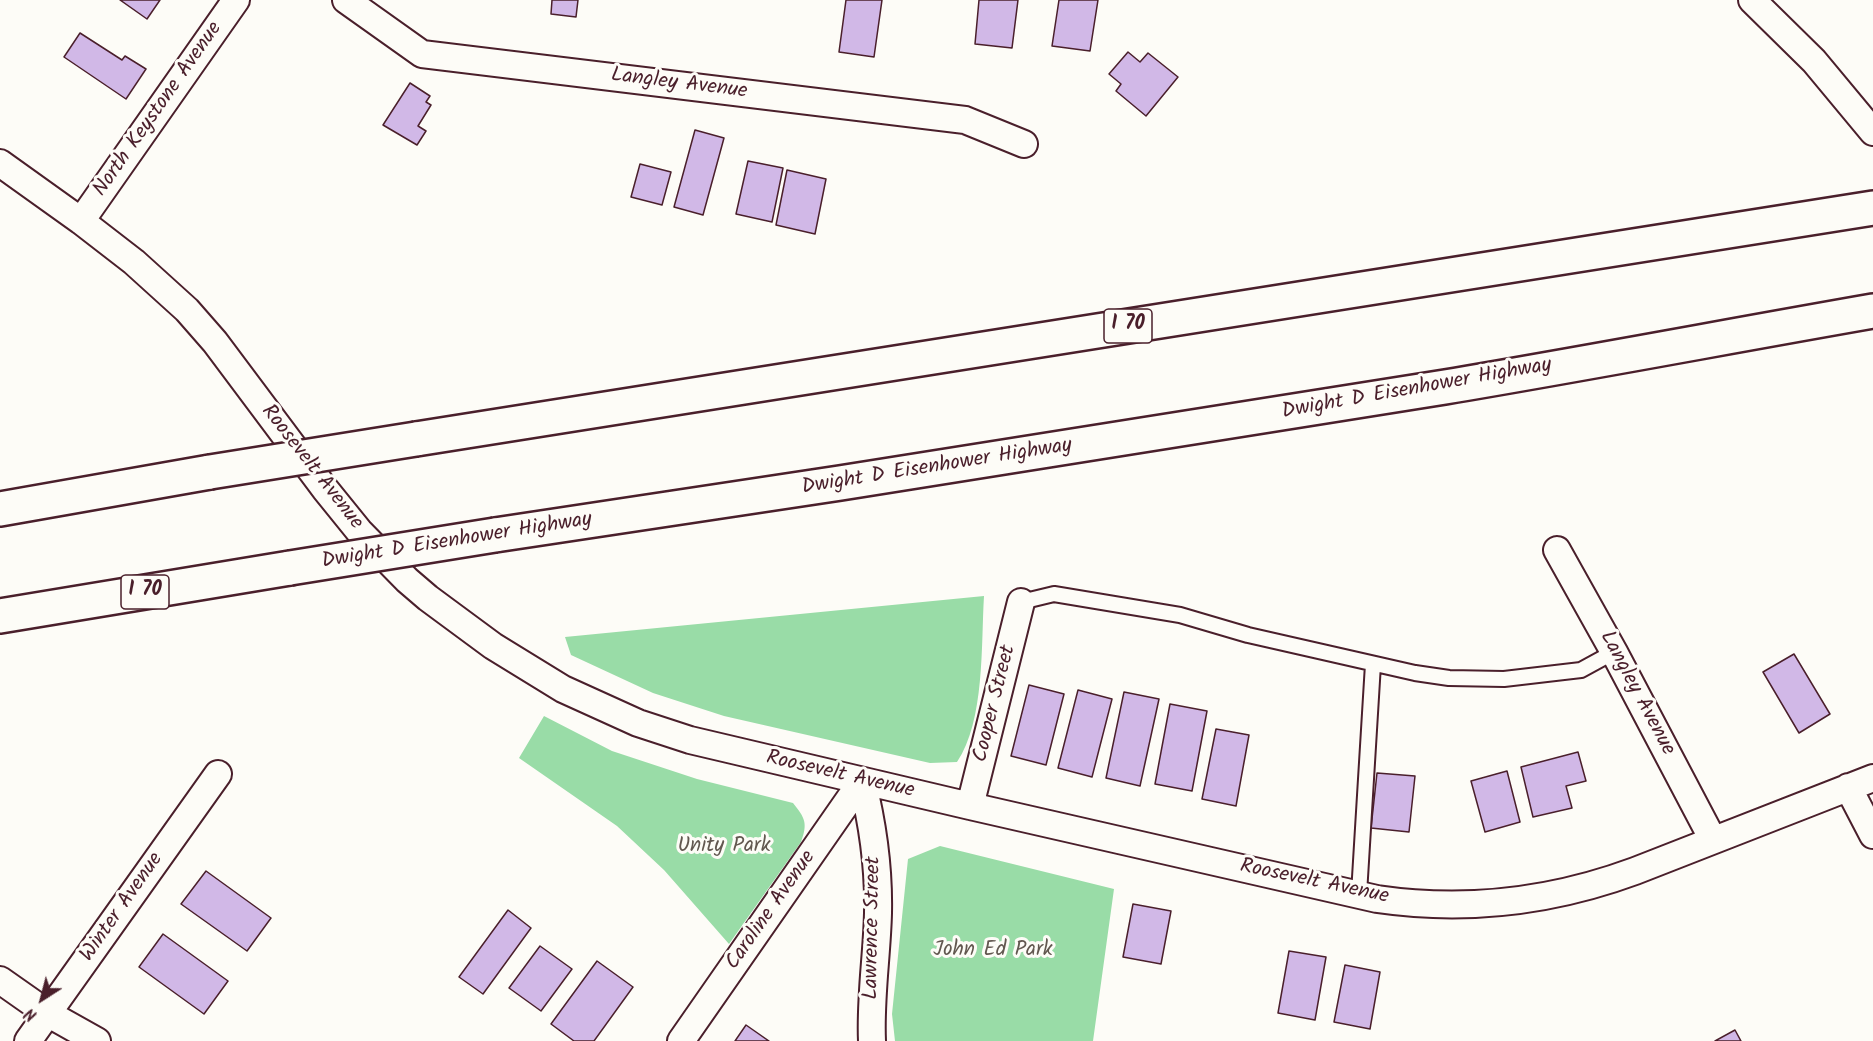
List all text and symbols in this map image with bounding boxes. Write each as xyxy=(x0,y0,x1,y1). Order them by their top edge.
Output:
street label: North Keystone Avenue xyxy=(89,18,229,202)
street label: Langley Avenue xyxy=(609,64,749,106)
road number: I 70 xyxy=(1104,309,1152,343)
street label: Dwight D Eisenhower Highway xyxy=(1280,354,1554,426)
street label: Roosevelt Avenue xyxy=(254,401,368,535)
street label: Dwight D Eisenhower Highway xyxy=(800,434,1074,502)
street label: Dwight D Eisenhower Highway xyxy=(320,508,594,576)
road number: I 70 xyxy=(121,575,169,609)
street label: Langley Avenue xyxy=(1593,628,1679,760)
street label: Cooper Street xyxy=(969,643,1023,765)
street label: Roosevelt Avenue xyxy=(763,747,917,805)
park label: Unity Park xyxy=(677,834,771,860)
street label: Caroline Avenue xyxy=(722,846,822,976)
street label: Winter Avenue xyxy=(76,849,170,967)
street label: Roosevelt Avenue xyxy=(1237,855,1391,911)
street label: Lawrence Street xyxy=(860,856,888,1000)
park label: John Ed Park xyxy=(933,938,1053,964)
north arrow xyxy=(12,969,72,1029)
text: N xyxy=(20,1001,43,1027)

